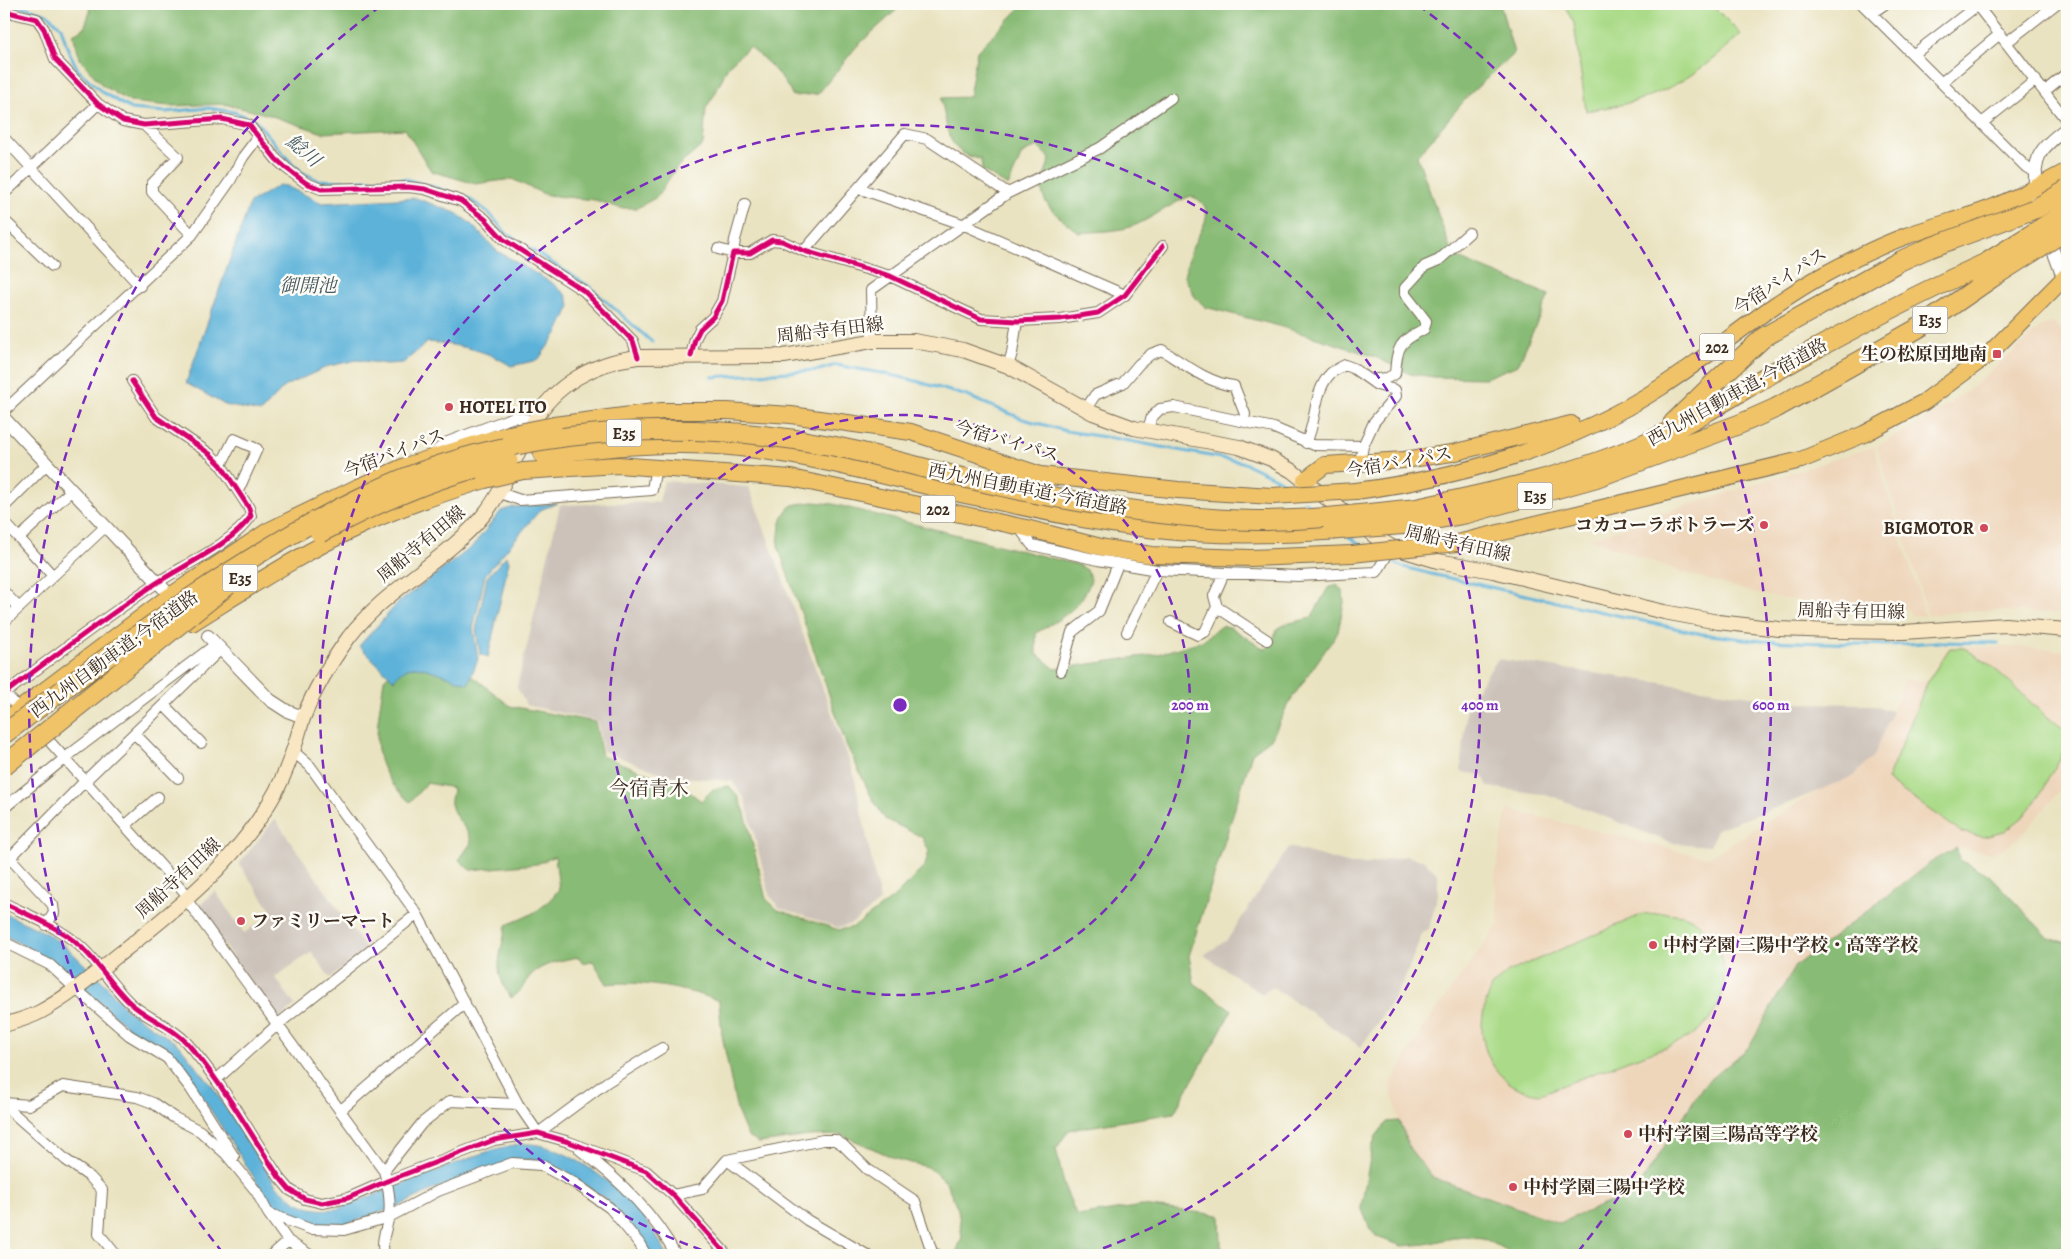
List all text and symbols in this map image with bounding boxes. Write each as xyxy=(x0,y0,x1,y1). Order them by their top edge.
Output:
water label: 鯰川 xyxy=(280,128,328,174)
street label: 今宿バイパス xyxy=(1728,242,1832,320)
water label: 御開池 xyxy=(279,273,338,299)
road number: E35 xyxy=(1912,306,1948,334)
street label: 周船寺有田線 xyxy=(775,312,885,348)
street label: 西九州自動車道;今宿道路 xyxy=(1643,332,1831,452)
road number: 202 xyxy=(1700,334,1734,361)
place label: 生の松原団地南 xyxy=(1861,342,1987,366)
marker: 生の松原団地南 xyxy=(1991,348,2003,360)
place label: HOTEL ITO xyxy=(459,395,547,419)
marker: HOTEL ITO xyxy=(443,401,455,413)
street label: 今宿バイパス xyxy=(952,415,1062,467)
road number: E35 xyxy=(606,419,642,446)
street label: 今宿バイパス xyxy=(339,423,449,483)
street label: 今宿バイパス xyxy=(1344,441,1454,483)
street label: 西九州自動車道;今宿道路 xyxy=(926,458,1130,520)
road number: E35 xyxy=(1518,482,1552,510)
road number: 202 xyxy=(920,496,956,522)
street label: 周船寺有田線 xyxy=(372,500,470,588)
place label: コカコーラボトラーズ xyxy=(1575,513,1754,537)
place label: BIGMOTOR xyxy=(1884,516,1974,540)
street label: 周船寺有田線 xyxy=(1403,519,1513,567)
marker: コカコーラボトラーズ xyxy=(1758,519,1770,531)
marker: BIGMOTOR xyxy=(1978,522,1990,534)
road number: E35 xyxy=(222,564,258,592)
street label: 西九州自動車道;今宿道路 xyxy=(25,585,203,723)
street label: 周船寺有田線 xyxy=(1797,598,1905,624)
text: 200 m xyxy=(1171,695,1209,715)
text: 400 m xyxy=(1461,695,1499,715)
text: 600 m xyxy=(1752,695,1790,715)
centre of rings xyxy=(891,696,909,714)
district label: 今宿青木 xyxy=(609,775,689,802)
street label: 周船寺有田線 xyxy=(130,832,226,924)
place label: ファミリーマート xyxy=(251,909,395,933)
marker: ファミリーマート xyxy=(235,915,247,927)
place label: 中村学園 三陽中学校・高等学校 xyxy=(1663,933,1918,957)
marker: 中村学園 三陽中学校・高等学校 xyxy=(1647,939,1659,951)
place label: 中村学園三陽高等学校 xyxy=(1638,1122,1818,1146)
marker: 中村学園三陽高等学校 xyxy=(1622,1128,1634,1140)
place label: 中村学園三陽中学校 xyxy=(1523,1175,1685,1199)
marker: 中村学園三陽中学校 xyxy=(1507,1181,1519,1193)

